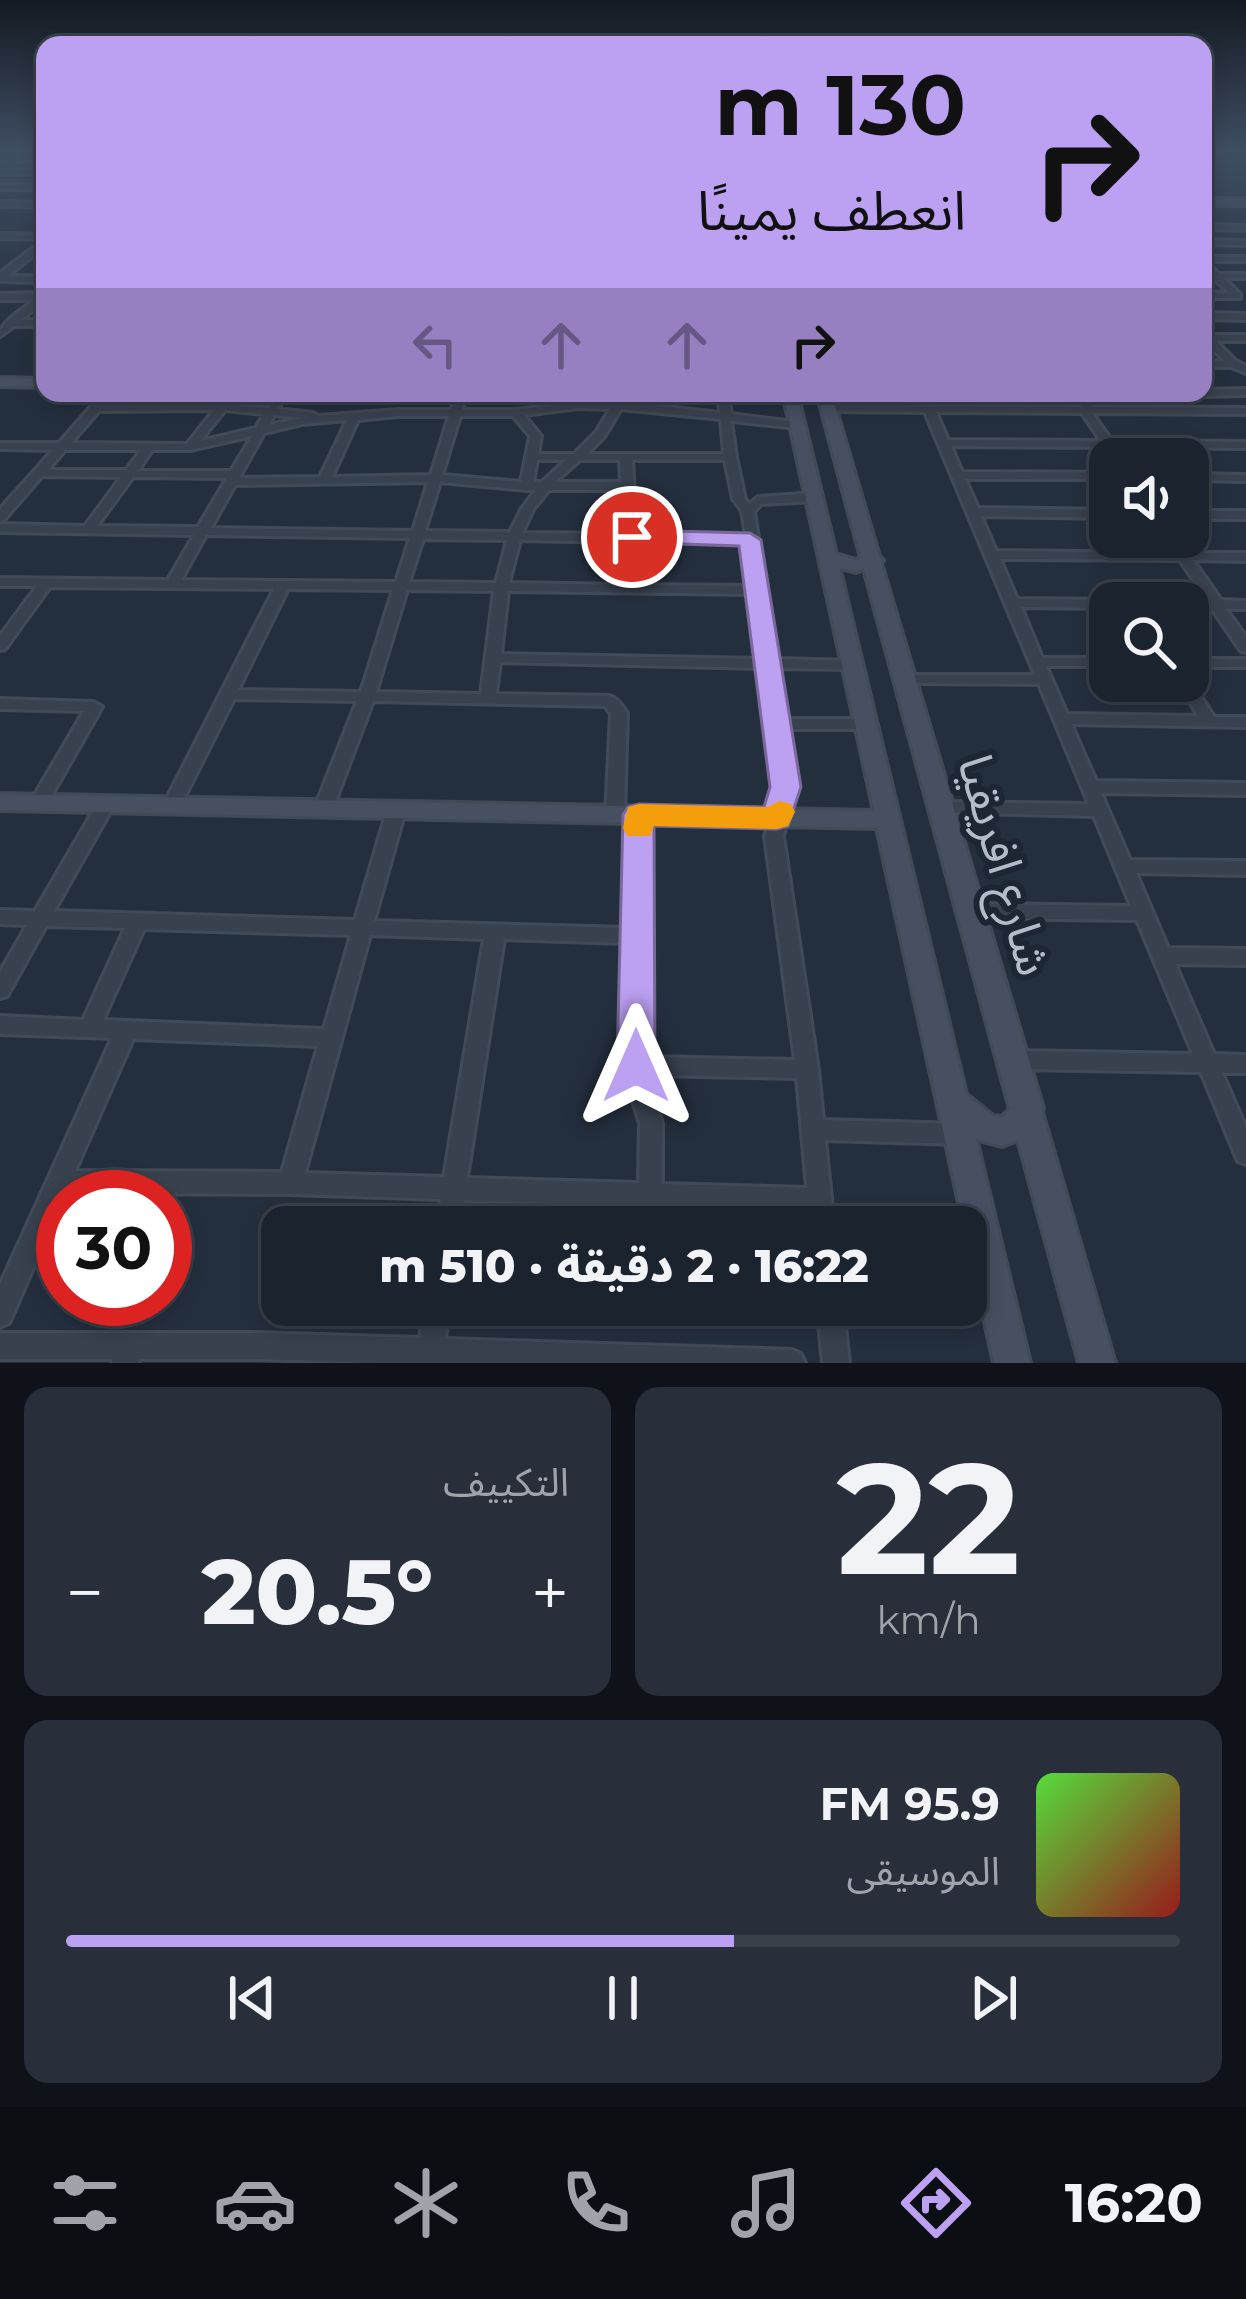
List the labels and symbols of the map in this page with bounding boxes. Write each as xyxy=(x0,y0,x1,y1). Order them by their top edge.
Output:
pin xyxy=(581,486,683,588)
street label: شارع افريقيا xyxy=(939,748,1064,984)
position arrow xyxy=(573,1003,699,1129)
speed limit sign: 30 xyxy=(36,1170,192,1326)

